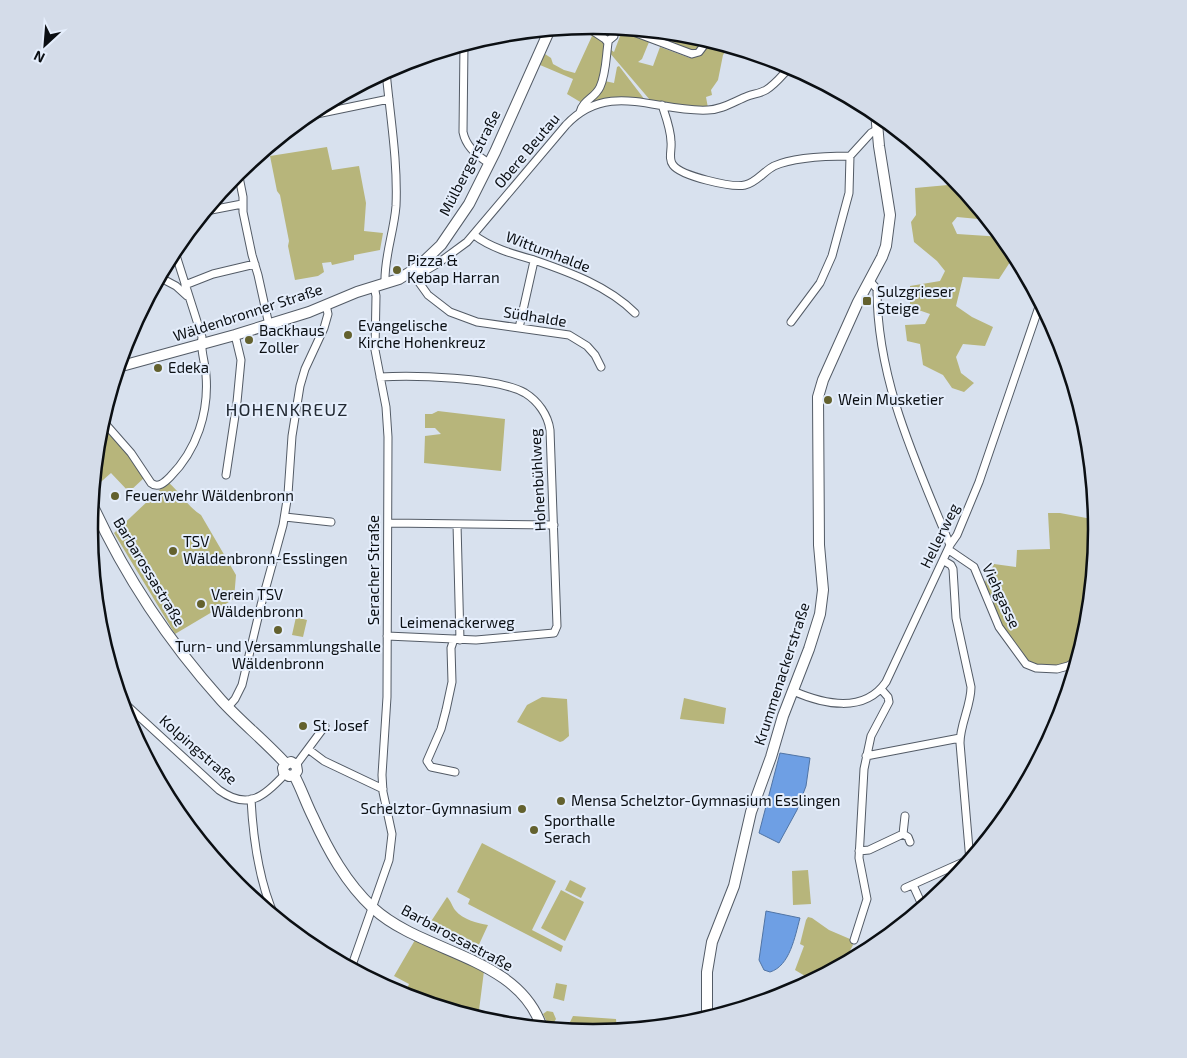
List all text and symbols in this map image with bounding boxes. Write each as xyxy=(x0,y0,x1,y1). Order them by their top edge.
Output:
north arrow xyxy=(20,20,70,70)
text: N xyxy=(31,47,47,67)
street label: Mülbergerstraße xyxy=(435,106,504,219)
street label: Obere Beutau xyxy=(490,109,563,191)
street label: Wittumhalde xyxy=(504,227,593,275)
place label: Pizza & Kebap Harran xyxy=(407,251,500,286)
marker: Pizza & Kebap Harran xyxy=(391,264,403,276)
street label: Wäldenbronner Straße xyxy=(171,279,325,345)
place label: Sulzgrieser Steige xyxy=(877,282,954,317)
marker: Sulzgrieser Steige xyxy=(861,295,873,307)
street label: Südhalde xyxy=(502,302,568,330)
place label: Evangelische Kirche Hohenkreuz xyxy=(358,316,486,351)
place label: Backhaus Zoller xyxy=(259,321,325,356)
marker: Evangelische Kirche Hohenkreuz xyxy=(342,329,354,341)
marker: Backhaus Zoller xyxy=(243,334,255,346)
place label: Edeka xyxy=(168,358,209,376)
marker: Edeka xyxy=(152,362,164,374)
place label: Wein Musketier xyxy=(838,390,944,408)
marker: Wein Musketier xyxy=(822,394,834,406)
district label: HOHENKREUZ xyxy=(226,398,348,420)
street label: Hohenbühlweg xyxy=(525,428,549,532)
place label: Feuerwehr Wäldenbronn xyxy=(125,486,294,504)
marker: Feuerwehr Wäldenbronn xyxy=(109,490,121,502)
street label: Hellerweg xyxy=(916,500,963,571)
street label: Barbarossastraße xyxy=(110,514,189,629)
street label: Seracher Straße xyxy=(364,515,382,625)
place label: TSV Wäldenbronn-Esslingen xyxy=(183,532,348,567)
marker: TSV Wäldenbronn-Esslingen xyxy=(167,545,179,557)
street label: Viehgasse xyxy=(979,560,1025,631)
place label: Verein TSV Wäldenbronn xyxy=(211,585,303,620)
marker: Verein TSV Wäldenbronn xyxy=(195,598,207,610)
street label: Krummenackerstraße xyxy=(749,600,813,747)
street label: Leimenackerweg xyxy=(399,613,515,631)
marker: Turn- und Versammlungshalle Wäldenbronn xyxy=(272,624,284,636)
place label: Turn- und Versammlungshalle Wäldenbronn xyxy=(175,637,381,672)
street label: Kolpingstraße xyxy=(156,711,241,788)
place label: St. Josef xyxy=(313,716,369,734)
marker: St. Josef xyxy=(297,720,309,732)
place label: Mensa Schelztor-Gymnasium Esslingen xyxy=(571,791,840,809)
marker: Mensa Schelztor-Gymnasium Esslingen xyxy=(555,795,567,807)
place label: Schelztor-Gymnasium xyxy=(361,799,512,817)
marker: Schelztor-Gymnasium xyxy=(516,803,528,815)
place label: Sporthalle Serach xyxy=(544,811,615,846)
marker: Sporthalle Serach xyxy=(528,824,540,836)
street label: Barbarossastraße xyxy=(399,900,516,974)

